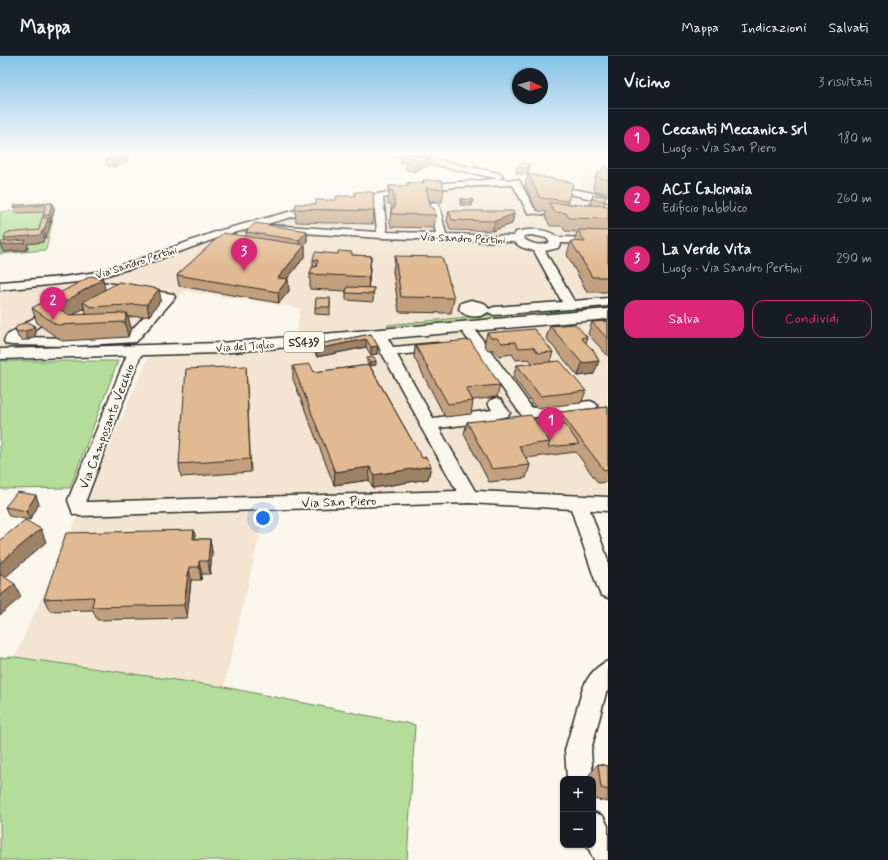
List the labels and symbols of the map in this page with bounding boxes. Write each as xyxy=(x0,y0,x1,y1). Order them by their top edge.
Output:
north arrow xyxy=(512,68,548,104)
street label: Via Sandro Pertini xyxy=(420,231,506,247)
pin: 3 xyxy=(231,238,257,271)
street label: Via Sandro Pertini xyxy=(94,243,179,283)
pin: 2 xyxy=(40,287,66,320)
road number: SS439 xyxy=(284,332,324,352)
street label: Via del Tiglio xyxy=(215,338,275,356)
street label: Via Camposanto Vecchio xyxy=(76,362,139,492)
pin: 1 xyxy=(538,407,564,440)
street label: Via San Piero xyxy=(301,493,377,512)
your location xyxy=(253,508,273,528)

